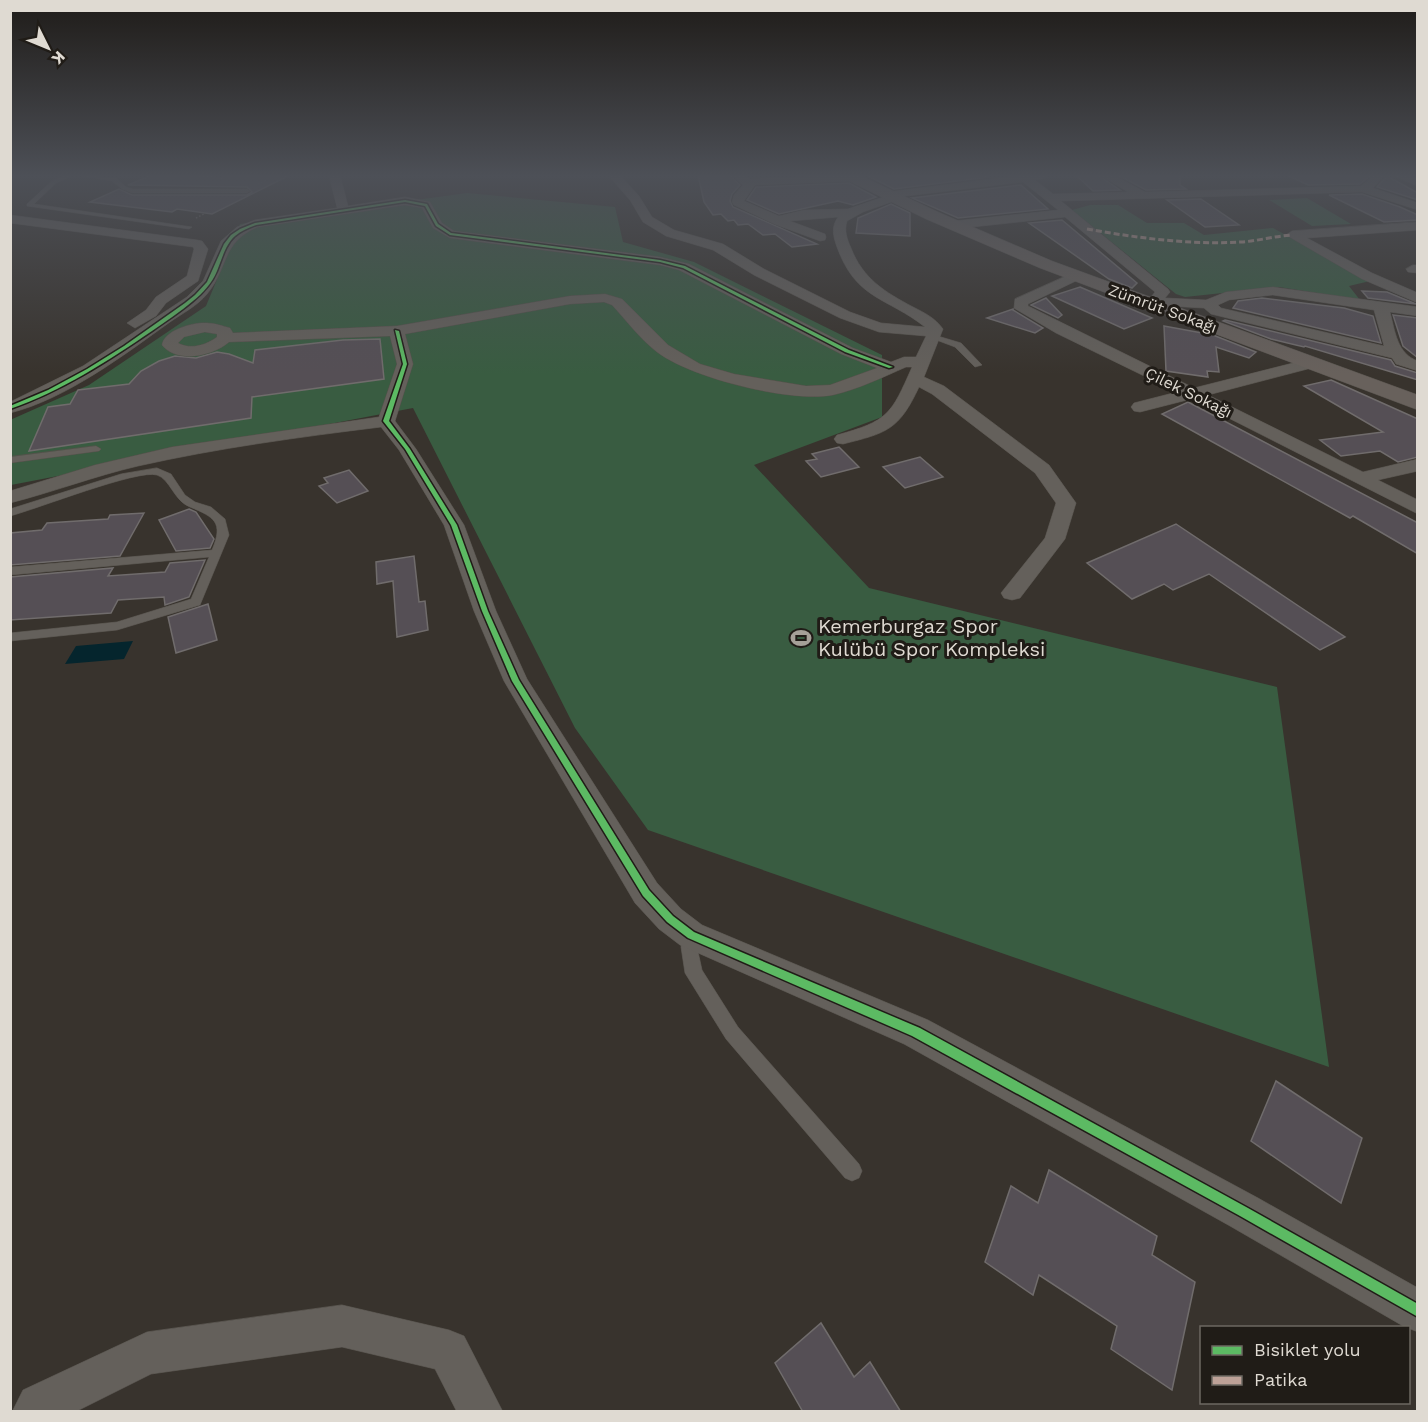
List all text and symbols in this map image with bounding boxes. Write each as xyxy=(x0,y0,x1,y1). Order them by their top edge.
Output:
north arrow xyxy=(18,18,78,78)
text: K xyxy=(48,47,69,68)
street label: Zümrüt Sokağı xyxy=(1106,280,1220,337)
street label: Çilek Sokağı xyxy=(1142,363,1235,422)
place label: Kemerburgaz Spor Kulübü Spor Kompleksi xyxy=(818,614,1045,661)
sports icon: Kemerburgaz Spor Kulübü Spor Kompleksi xyxy=(789,626,813,650)
legend xyxy=(1200,1326,1410,1404)
text: Bisiklet yolu xyxy=(1254,1339,1361,1360)
text: Patika xyxy=(1254,1369,1307,1390)

